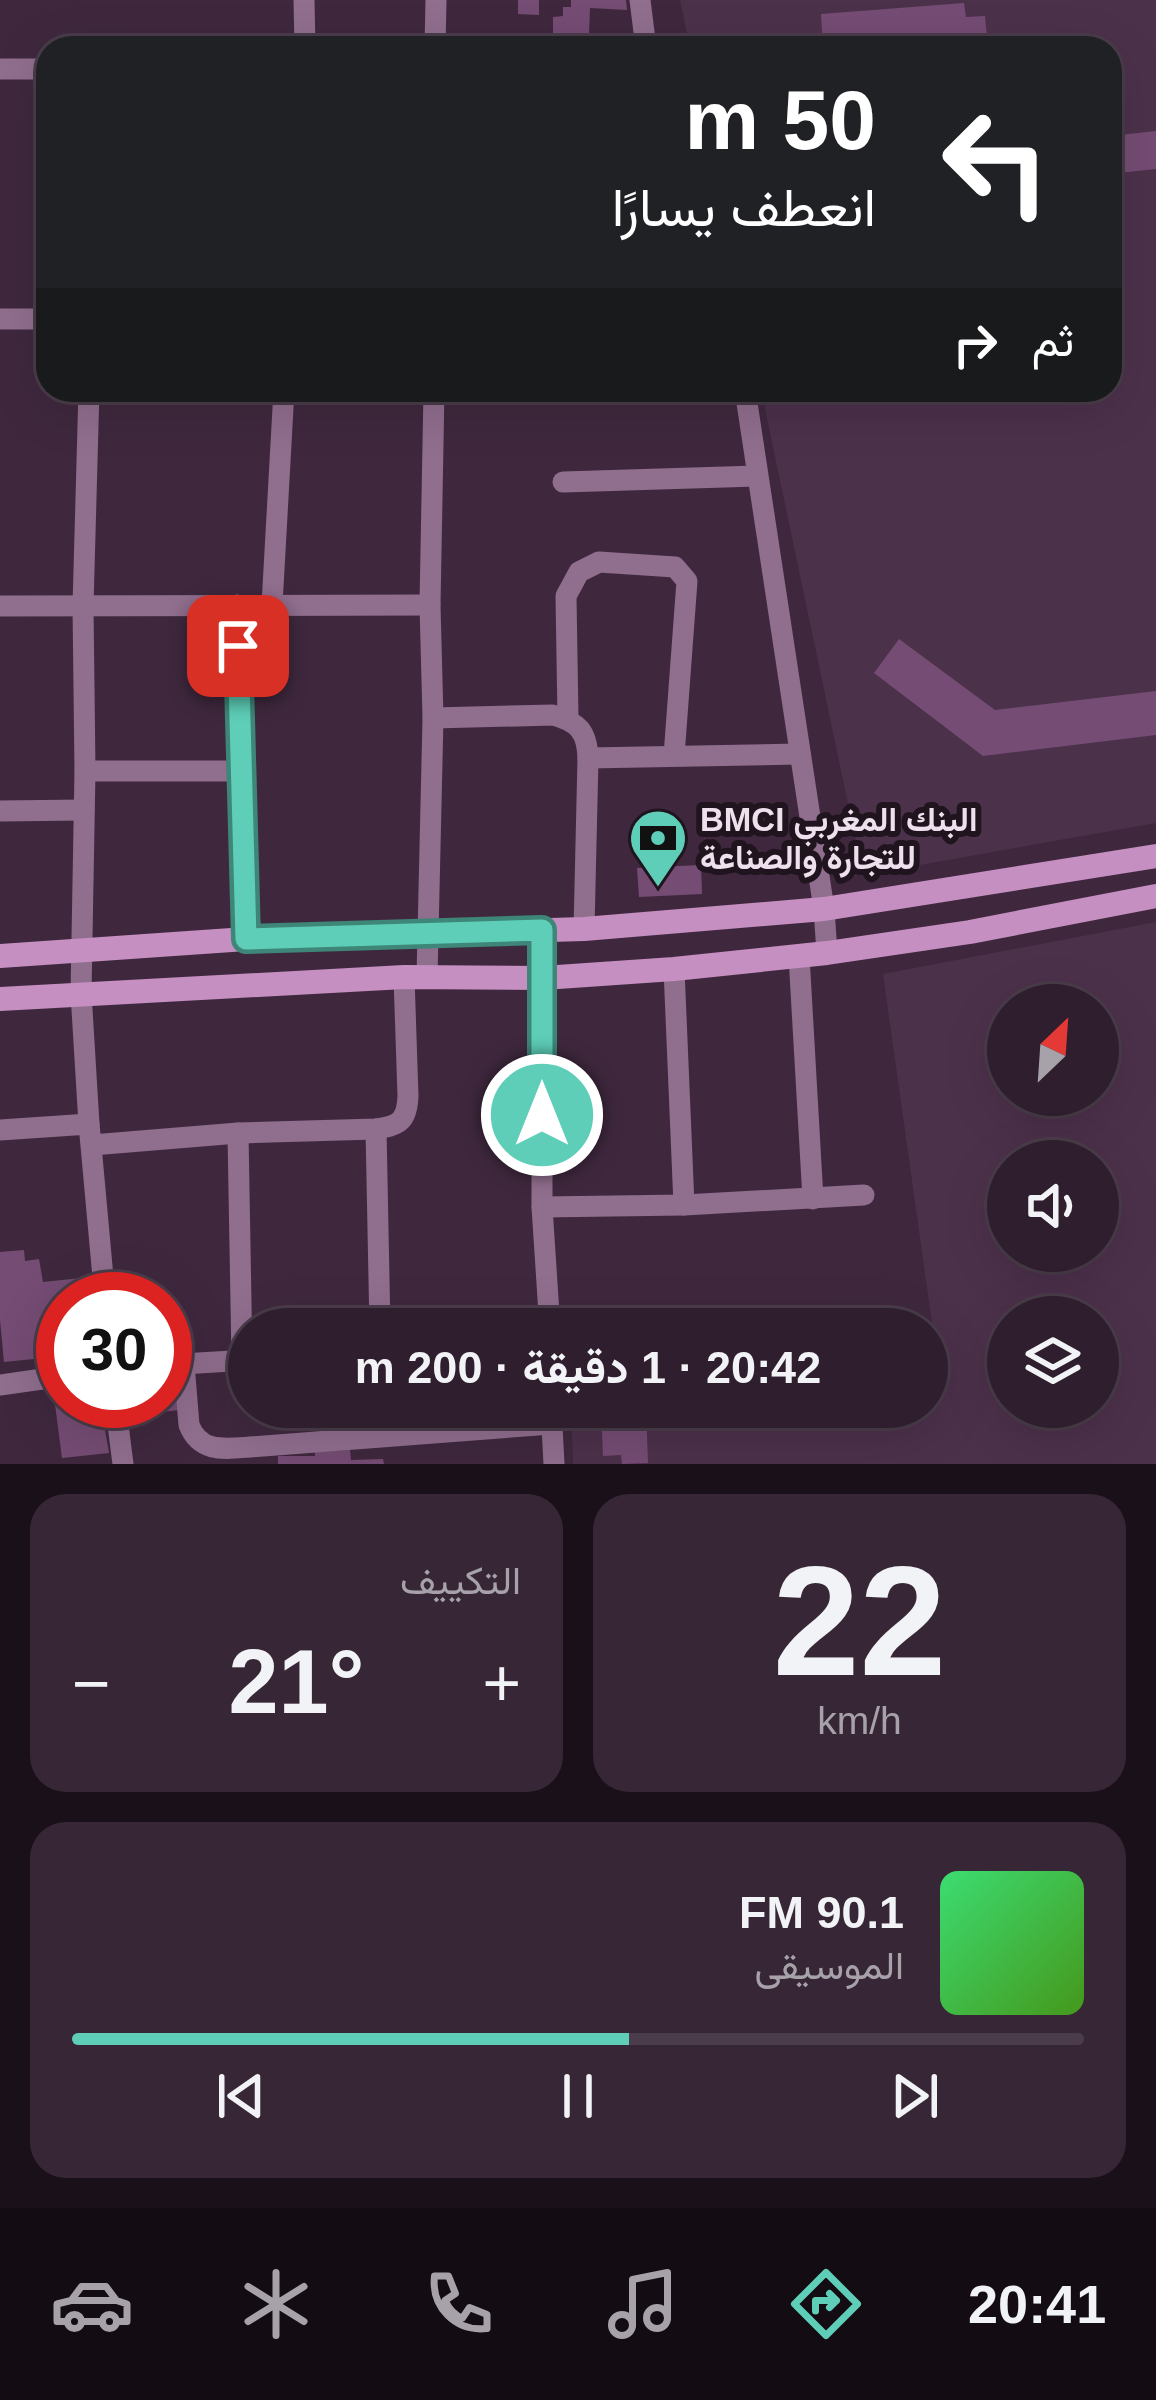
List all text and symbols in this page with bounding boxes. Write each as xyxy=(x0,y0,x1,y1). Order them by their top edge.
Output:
text: 50 m xyxy=(685,73,876,167)
icon: left xyxy=(918,84,1074,240)
text: انعطف يسارًا xyxy=(612,177,876,237)
icon: right xyxy=(942,312,1008,378)
text: ثم xyxy=(1032,315,1074,366)
pin xyxy=(187,595,289,697)
icon: arrive xyxy=(205,613,271,679)
place label: BMCI البنك المغربي للتجارة والصناعة xyxy=(700,801,977,878)
bank icon: BMCI البنك المغربي للتجارة والصناعة xyxy=(627,807,689,889)
north arrow xyxy=(987,984,1119,1116)
map controls xyxy=(987,984,1119,1428)
position arrow xyxy=(479,1052,605,1178)
button: sound xyxy=(987,1140,1119,1272)
speed limit sign: 30 xyxy=(36,1272,192,1428)
button: layers xyxy=(987,1296,1119,1428)
text: 20:42 · 1 دقيقة · 200 m xyxy=(355,1342,821,1393)
text: 22 xyxy=(773,1534,946,1708)
text: التكييف xyxy=(400,1559,521,1602)
text: 21° xyxy=(228,1632,365,1732)
text: − xyxy=(72,1646,111,1720)
text: + xyxy=(482,1646,521,1720)
text: km/h xyxy=(817,1699,902,1742)
text: 90.1 FM xyxy=(739,1887,904,1938)
text: الموسيقى xyxy=(754,1944,904,1987)
icon: previous xyxy=(208,2063,274,2129)
icon: pause xyxy=(545,2063,611,2129)
icon: next xyxy=(882,2063,948,2129)
icon: car xyxy=(50,2262,134,2346)
icon: climate xyxy=(234,2262,318,2346)
icon: phone xyxy=(417,2262,501,2346)
icon: music xyxy=(601,2262,685,2346)
icon: directions xyxy=(784,2262,868,2346)
text: 20:41 xyxy=(968,2274,1106,2334)

